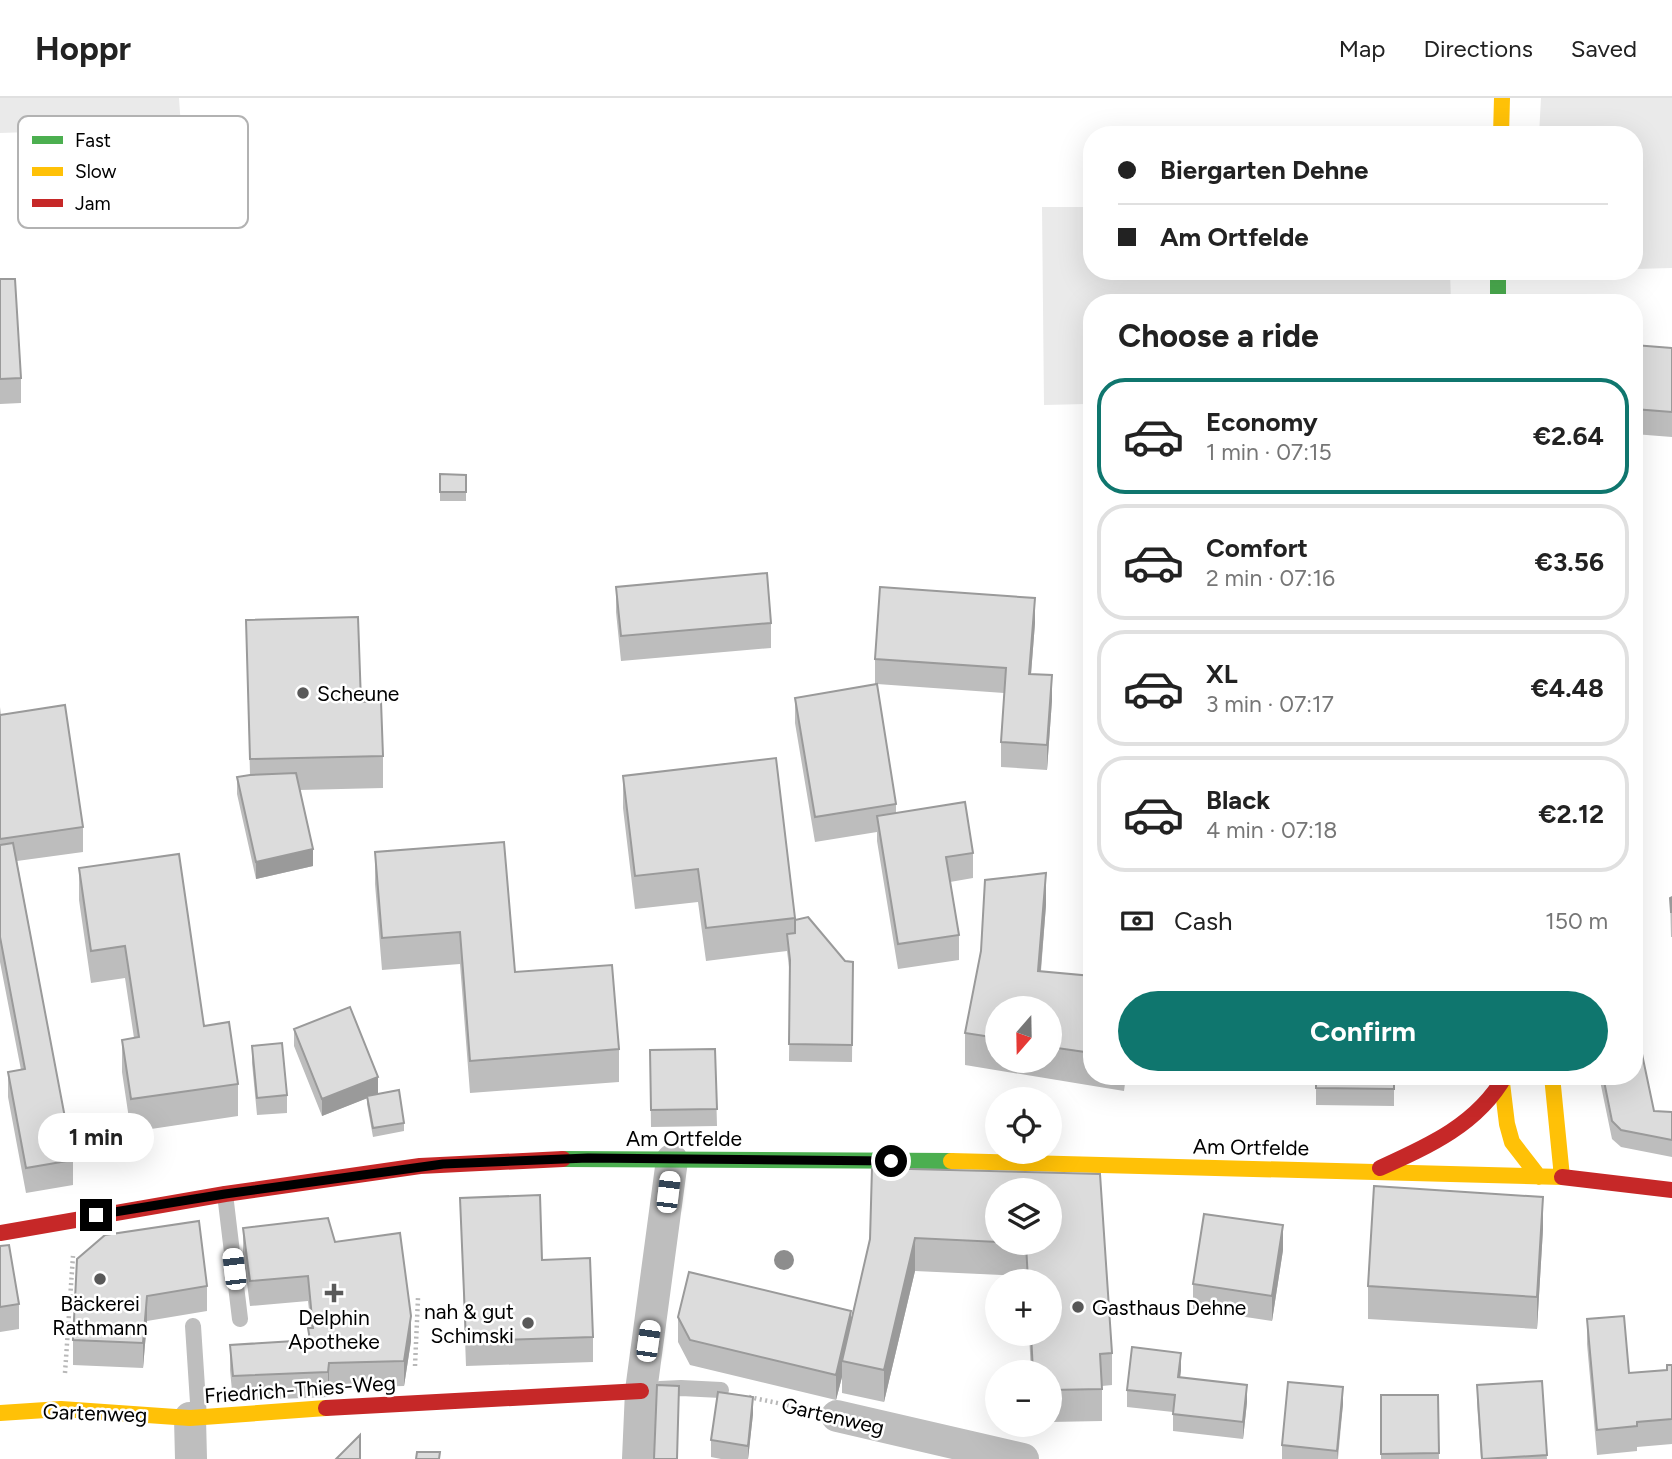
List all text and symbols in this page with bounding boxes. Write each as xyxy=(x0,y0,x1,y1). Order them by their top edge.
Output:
text: Hoppr xyxy=(35,29,131,68)
text: Map xyxy=(1339,34,1385,63)
text: Directions xyxy=(1423,34,1533,63)
text: Saved xyxy=(1571,34,1637,63)
legend xyxy=(18,116,248,228)
text: Fast xyxy=(75,129,111,152)
text: Biergarten Dehne xyxy=(1160,154,1369,186)
text: Slow xyxy=(75,160,117,183)
text: Jam xyxy=(75,192,111,215)
text: Am Ortfelde xyxy=(1160,221,1309,253)
text: Choose a ride xyxy=(1118,317,1319,355)
icon: car xyxy=(1122,405,1185,468)
text: Economy xyxy=(1206,406,1318,438)
text: €2.64 xyxy=(1533,420,1604,452)
text: 1 min · 07:15 xyxy=(1206,438,1332,466)
icon: car xyxy=(1122,531,1185,594)
text: Comfort xyxy=(1206,532,1308,564)
text: €3.56 xyxy=(1535,546,1604,578)
text: 2 min · 07:16 xyxy=(1206,564,1335,592)
icon: car xyxy=(1122,657,1185,720)
text: XL xyxy=(1206,658,1238,690)
text: €4.48 xyxy=(1531,672,1604,704)
place label: Scheune xyxy=(317,681,399,706)
marker: Scheune xyxy=(295,685,311,701)
text: 3 min · 07:17 xyxy=(1206,690,1334,718)
icon: car xyxy=(1122,783,1185,846)
text: Black xyxy=(1206,784,1270,816)
text: €2.12 xyxy=(1538,798,1604,830)
text: 4 min · 07:18 xyxy=(1206,816,1337,844)
icon: cash xyxy=(1118,902,1156,940)
text: Cash xyxy=(1174,905,1233,937)
text: 150 m xyxy=(1545,907,1608,935)
button: Confirm xyxy=(1118,991,1608,1071)
north arrow xyxy=(985,996,1062,1073)
map controls xyxy=(985,996,1062,1437)
button: locate xyxy=(985,1087,1062,1164)
callout: 1 min xyxy=(38,1114,154,1162)
text: 1 min xyxy=(69,1123,123,1151)
street label: Am Ortfelde xyxy=(626,1126,742,1151)
street label: Am Ortfelde xyxy=(1193,1133,1309,1161)
route start xyxy=(875,1145,907,1177)
car xyxy=(656,1170,681,1214)
button: layers xyxy=(985,1178,1062,1255)
route end xyxy=(80,1199,112,1231)
car xyxy=(222,1247,247,1291)
button: + xyxy=(985,1269,1062,1346)
marker: Bäckerei Rathmann xyxy=(92,1271,108,1287)
marker: Delphin Apotheke xyxy=(326,1285,342,1301)
place label: Bäckerei Rathmann xyxy=(52,1291,148,1340)
place label: Gasthaus Dehne xyxy=(1092,1295,1246,1320)
place label: nah & gut Schimski xyxy=(424,1299,514,1348)
marker: Gasthaus Dehne xyxy=(1070,1299,1086,1315)
place label: Delphin Apotheke xyxy=(288,1305,380,1354)
marker: nah & gut Schimski xyxy=(520,1315,536,1331)
car xyxy=(635,1319,662,1363)
button: − xyxy=(985,1360,1062,1437)
street label: Friedrich-Thies-Weg xyxy=(203,1370,397,1408)
street label: Gartenweg xyxy=(779,1392,887,1440)
street label: Gartenweg xyxy=(42,1399,148,1427)

